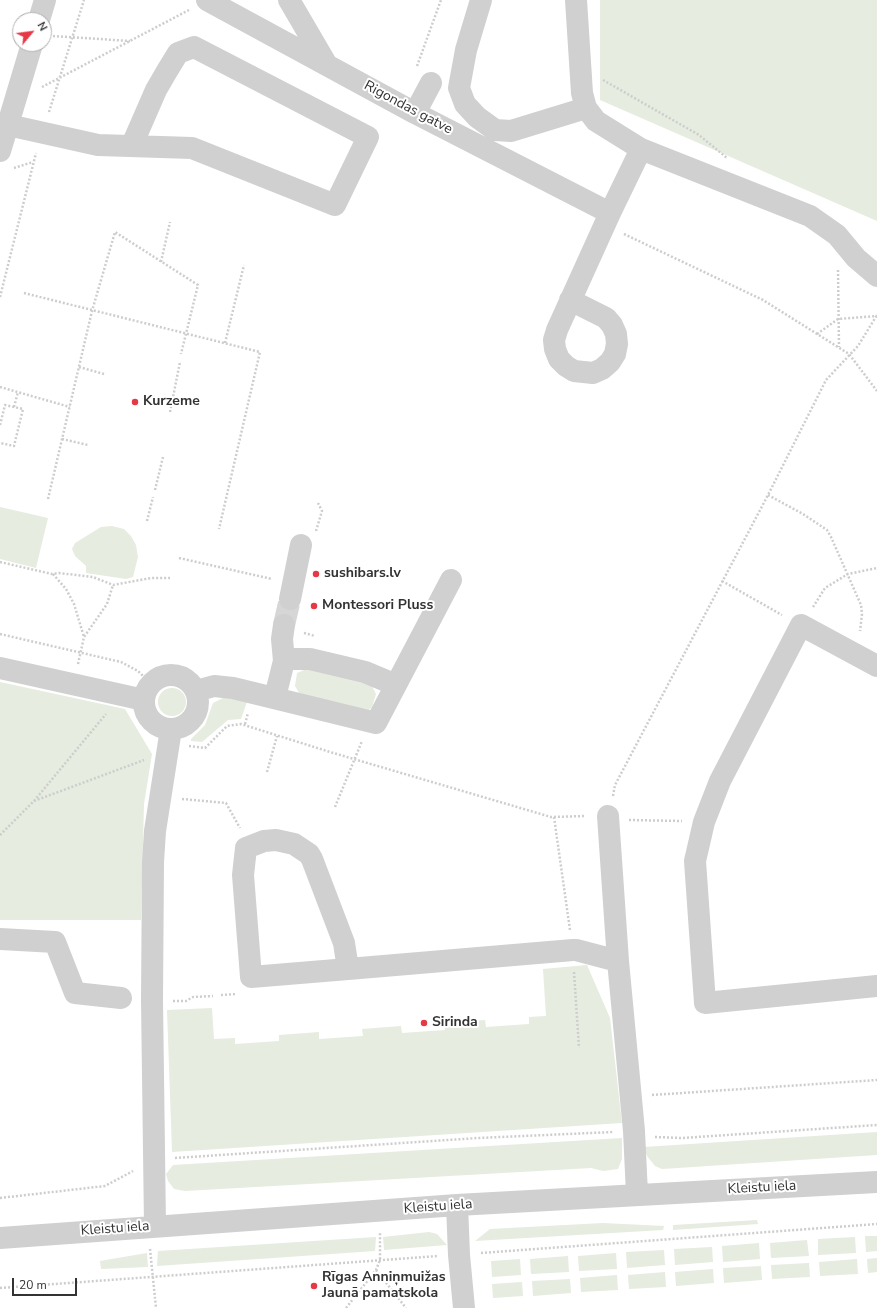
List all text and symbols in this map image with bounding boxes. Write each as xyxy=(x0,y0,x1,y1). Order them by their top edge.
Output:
north arrow xyxy=(12,12,52,52)
text: N xyxy=(33,19,51,34)
street label: Rigondas gatve xyxy=(361,78,455,138)
place label: Kurzeme xyxy=(143,394,200,410)
marker: Kurzeme xyxy=(130,397,140,407)
place label: sushibars.lv xyxy=(324,566,401,582)
marker: sushibars.lv xyxy=(311,569,321,579)
place label: Montessori Pluss xyxy=(322,598,433,614)
marker: Montessori Pluss xyxy=(309,601,319,611)
place label: Sirinda xyxy=(432,1015,478,1031)
marker: Sirinda xyxy=(419,1018,429,1028)
street label: Kleistu iela xyxy=(727,1178,797,1198)
street label: Kleistu iela xyxy=(403,1196,473,1218)
street label: Kleistu iela xyxy=(80,1218,150,1240)
scale bar xyxy=(14,1270,79,1296)
place label: Rīgas Anniņmuižas Jaunā pamatskola xyxy=(322,1270,445,1302)
text: 20 m xyxy=(19,1277,47,1293)
marker: Rīgas Anniņmuižas Jaunā pamatskola xyxy=(309,1281,319,1291)

